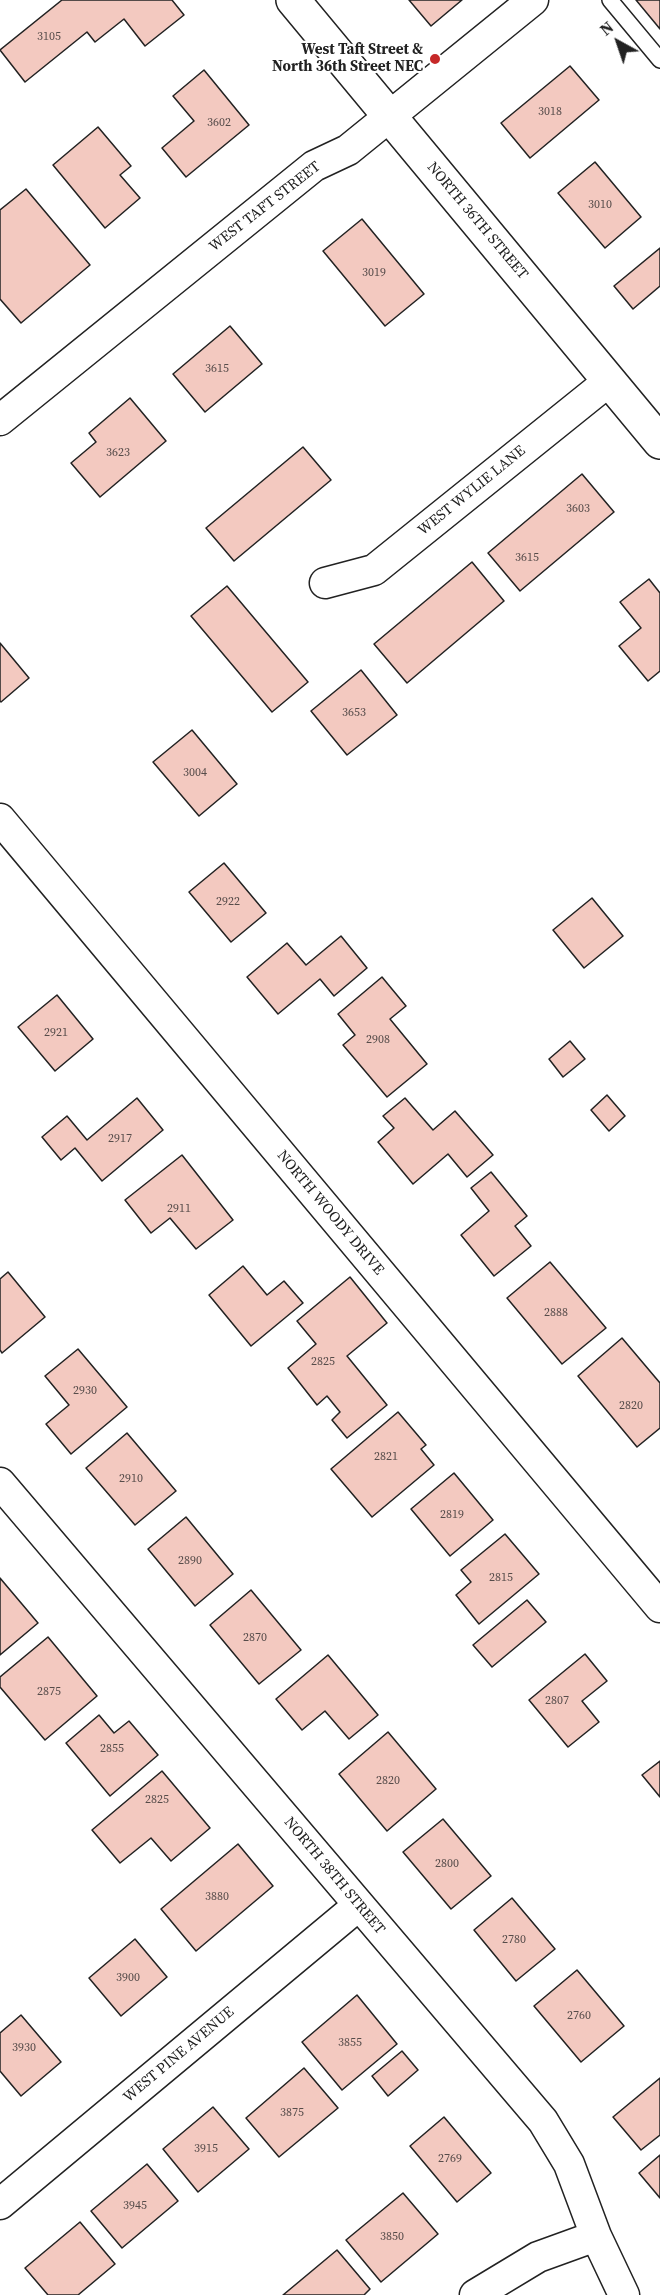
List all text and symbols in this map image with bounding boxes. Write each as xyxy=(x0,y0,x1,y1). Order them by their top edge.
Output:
north arrow xyxy=(588,12,648,72)
text: N xyxy=(595,16,618,40)
house number: 3105 xyxy=(37,30,61,44)
place label: West Taft Street & North 36th Street NEC xyxy=(272,41,423,76)
marker: West Taft Street & North 36th Street NEC xyxy=(428,52,442,66)
house number: 3018 xyxy=(538,105,562,119)
house number: 3602 xyxy=(207,116,231,130)
street label: WEST TAFT STREET xyxy=(206,158,324,256)
street label: NORTH 36TH STREET xyxy=(423,159,531,283)
house number: 3010 xyxy=(588,198,612,212)
house number: 3019 xyxy=(362,266,386,280)
house number: 3615 xyxy=(205,362,229,376)
street label: WEST WYLIE LANE xyxy=(415,442,529,540)
house number: 3623 xyxy=(106,446,130,460)
house number: 3603 xyxy=(566,502,590,516)
house number: 3615 xyxy=(515,551,539,565)
house number: 3653 xyxy=(342,706,366,720)
house number: 3004 xyxy=(183,766,207,780)
house number: 2922 xyxy=(216,895,240,909)
house number: 2921 xyxy=(44,1026,68,1040)
house number: 2908 xyxy=(366,1033,390,1047)
house number: 2917 xyxy=(108,1132,132,1146)
street label: NORTH WOODY DRIVE xyxy=(273,1147,387,1279)
house number: 2911 xyxy=(167,1202,191,1216)
house number: 2888 xyxy=(544,1306,568,1320)
house number: 2825 xyxy=(311,1355,335,1369)
house number: 2930 xyxy=(73,1384,97,1398)
house number: 2820 xyxy=(619,1399,643,1413)
house number: 2821 xyxy=(374,1450,398,1464)
house number: 2910 xyxy=(119,1472,143,1486)
house number: 2819 xyxy=(440,1508,464,1522)
house number: 2890 xyxy=(178,1554,202,1568)
house number: 2815 xyxy=(489,1571,513,1585)
house number: 2870 xyxy=(243,1631,267,1645)
house number: 2875 xyxy=(37,1685,61,1699)
house number: 2807 xyxy=(545,1694,569,1708)
house number: 2855 xyxy=(100,1742,124,1756)
house number: 2820 xyxy=(376,1774,400,1788)
house number: 2825 xyxy=(145,1793,169,1807)
street label: NORTH 38TH STREET xyxy=(280,1814,388,1938)
house number: 2800 xyxy=(435,1857,459,1871)
house number: 3880 xyxy=(205,1890,229,1904)
house number: 2780 xyxy=(502,1933,526,1947)
house number: 3900 xyxy=(116,1971,140,1985)
street label: WEST PINE AVENUE xyxy=(120,2003,238,2107)
house number: 2760 xyxy=(567,2009,591,2023)
house number: 3855 xyxy=(338,2036,362,2050)
house number: 3930 xyxy=(12,2041,36,2055)
house number: 3875 xyxy=(280,2106,304,2120)
house number: 3915 xyxy=(194,2142,218,2156)
house number: 2769 xyxy=(438,2152,462,2166)
house number: 3945 xyxy=(123,2199,147,2213)
house number: 3850 xyxy=(380,2230,404,2244)

